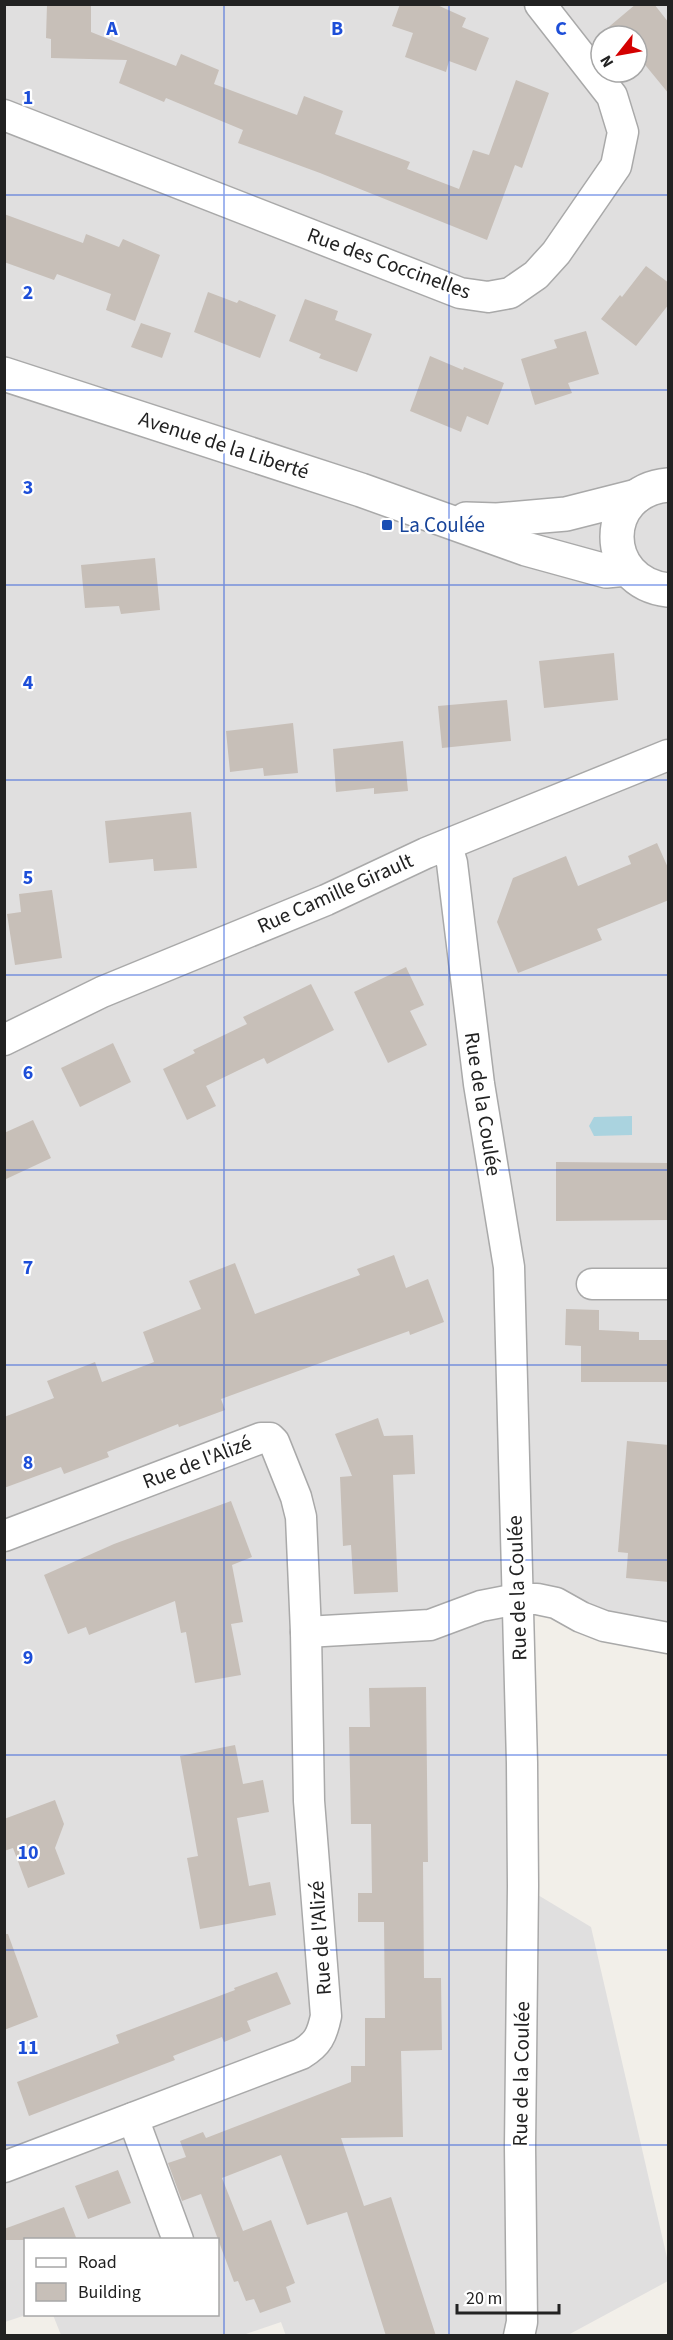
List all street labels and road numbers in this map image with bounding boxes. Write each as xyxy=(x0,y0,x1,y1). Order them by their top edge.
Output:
street label: Rue des Coccinelles xyxy=(303,219,475,307)
street label: Avenue de la Liberté xyxy=(135,403,313,487)
street label: Rue Camille Girault xyxy=(252,845,418,941)
street label: Rue de la Coulée xyxy=(457,1030,509,1178)
street label: Rue de l'Alizé xyxy=(138,1427,256,1497)
street label: Rue de la Coulée xyxy=(499,1515,535,1661)
street label: Rue de l'Alizé xyxy=(301,1880,339,1996)
street label: Rue de la Coulée xyxy=(505,2001,537,2147)

